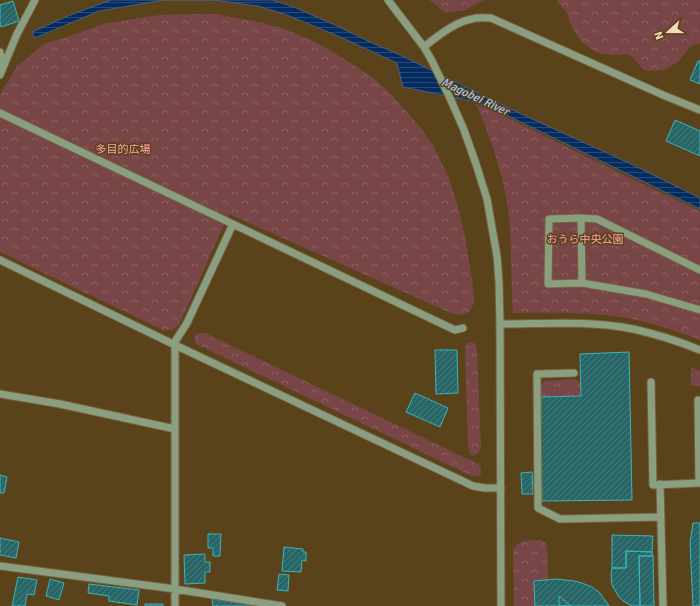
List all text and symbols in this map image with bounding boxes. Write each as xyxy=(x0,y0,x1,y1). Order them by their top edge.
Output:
north arrow xyxy=(648,12,688,52)
text: N xyxy=(652,30,667,41)
water label: Magobei River xyxy=(439,75,513,120)
park label: 多目的広場 xyxy=(96,143,151,156)
park label: おうら中央公園 xyxy=(547,233,624,246)

